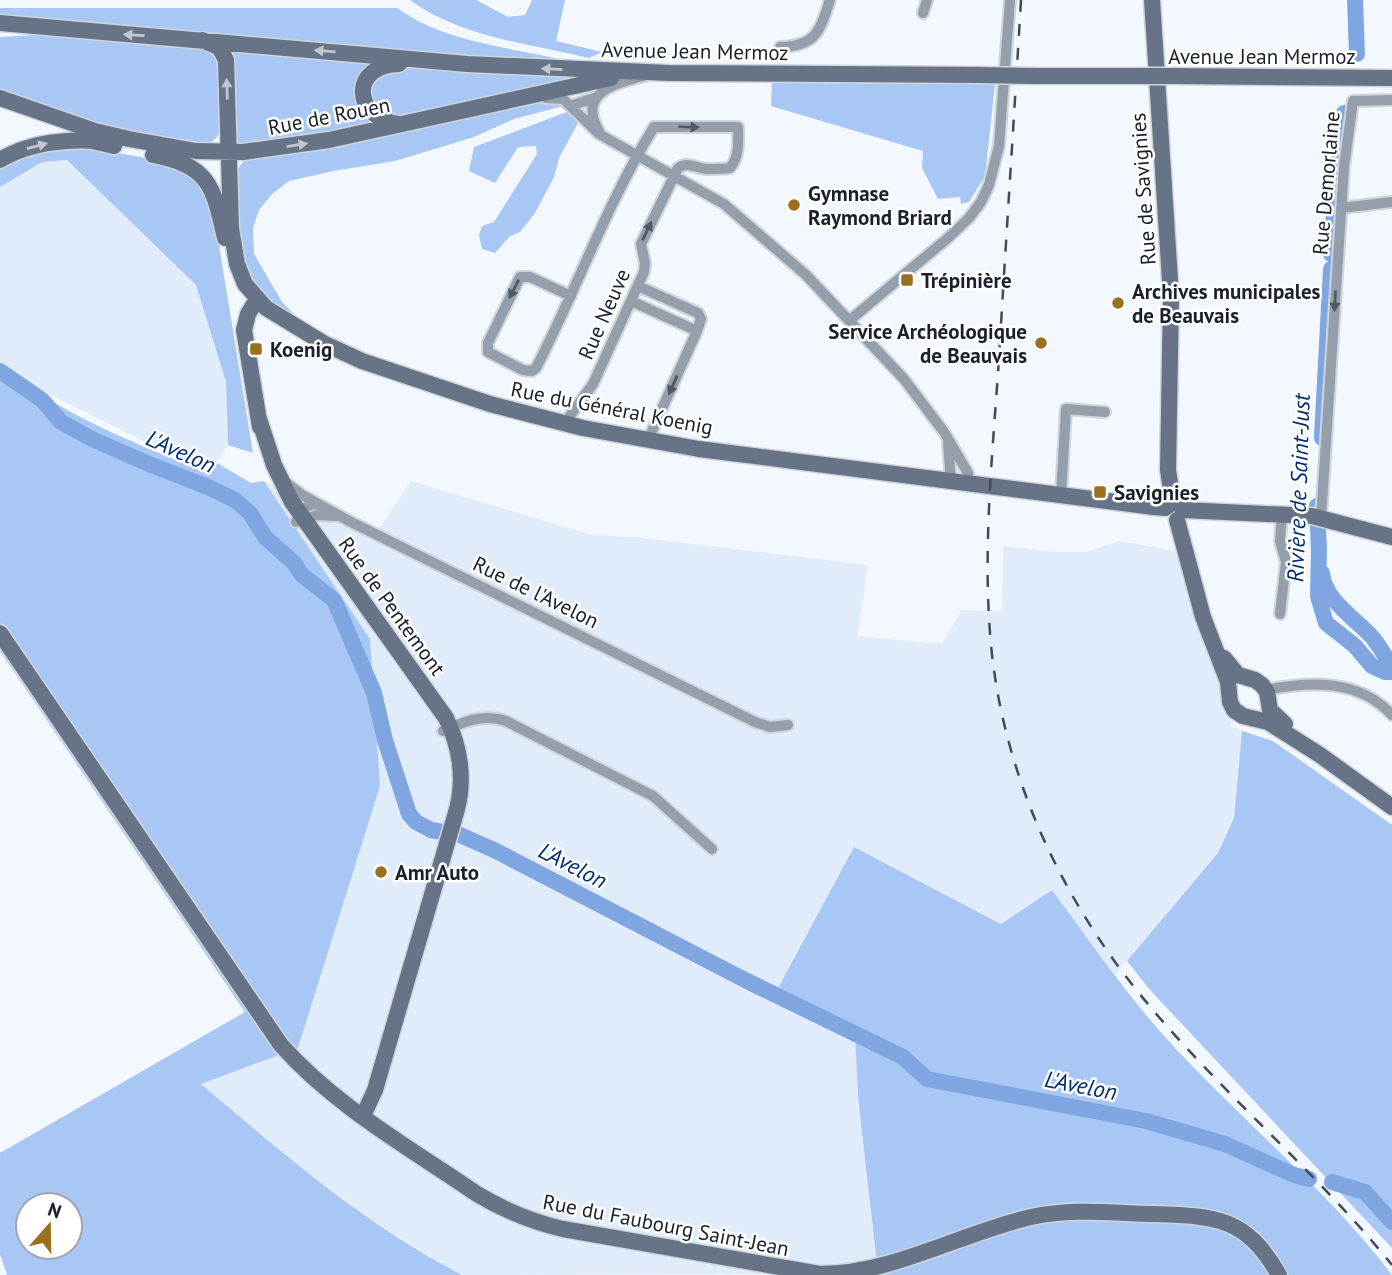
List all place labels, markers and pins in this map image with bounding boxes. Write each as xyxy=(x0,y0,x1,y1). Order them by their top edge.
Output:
place label: Gymnase Raymond Briard xyxy=(808,180,952,231)
marker: Gymnase Raymond Briard xyxy=(786,197,802,213)
place label: Trépinière xyxy=(921,267,1012,294)
marker: Trépinière xyxy=(899,272,915,288)
place label: Archives municipales de Beauvais xyxy=(1132,278,1321,329)
marker: Archives municipales de Beauvais xyxy=(1110,295,1126,311)
place label: Service Archéologique de Beauvais xyxy=(828,318,1027,369)
marker: Service Archéologique de Beauvais xyxy=(1033,335,1049,351)
place label: Koenig xyxy=(270,336,332,363)
marker: Koenig xyxy=(248,341,264,357)
place label: Savignies xyxy=(1114,479,1199,506)
marker: Savignies xyxy=(1092,484,1108,500)
place label: Amr Auto xyxy=(395,859,479,886)
marker: Amr Auto xyxy=(373,864,389,880)

